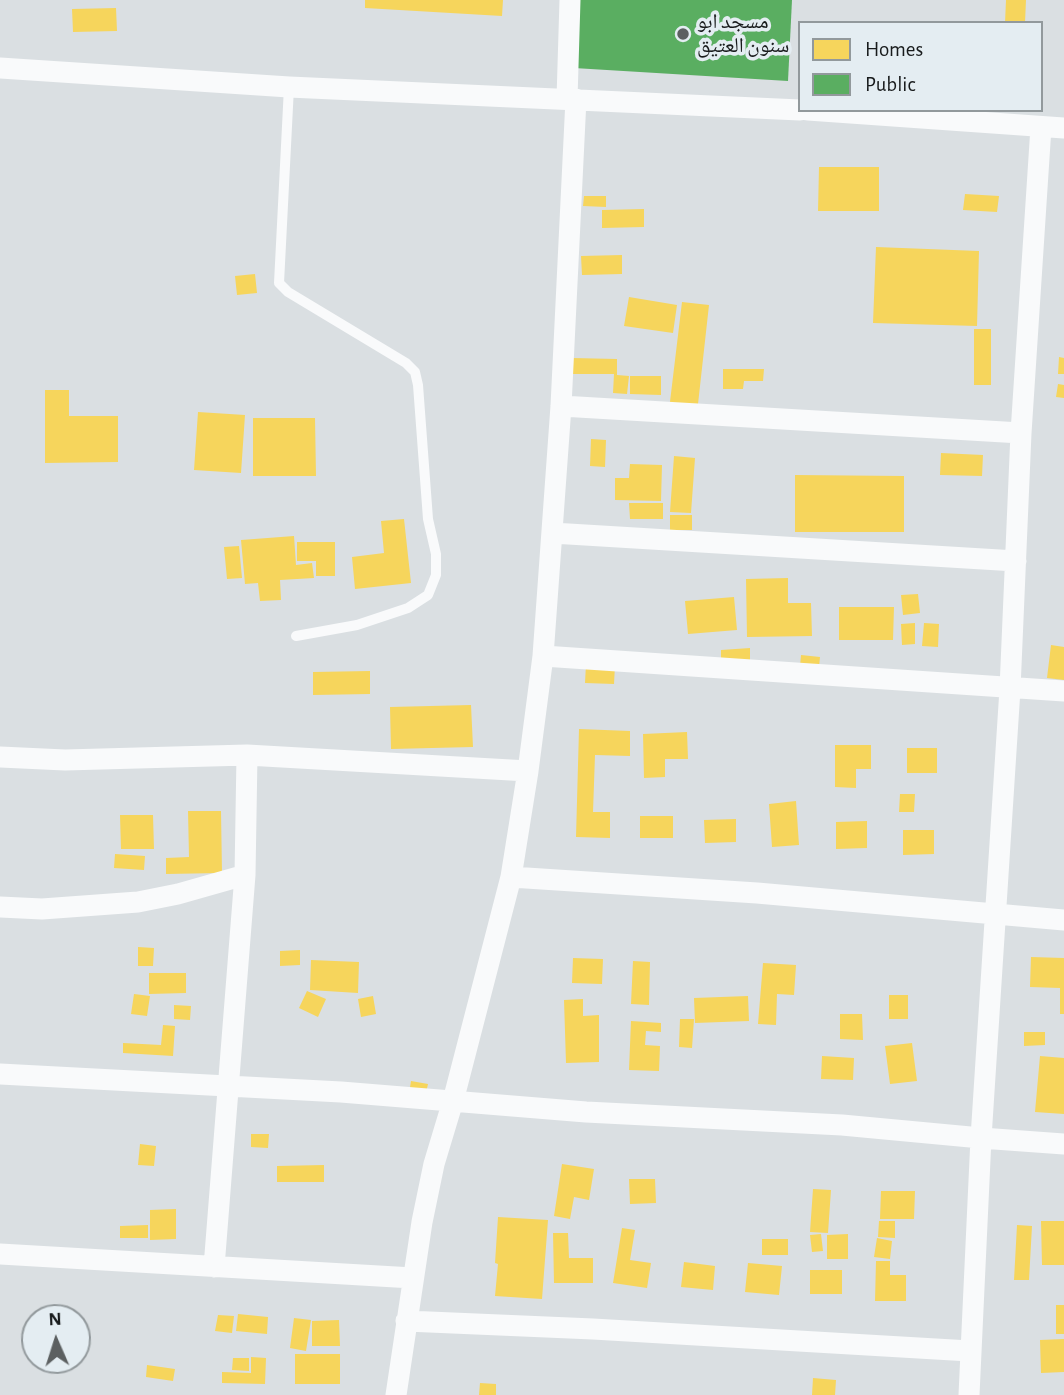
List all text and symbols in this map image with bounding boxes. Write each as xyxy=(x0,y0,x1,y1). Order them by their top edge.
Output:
place label: مسجد ابو سنون العتيق xyxy=(697,9,789,59)
legend xyxy=(798,21,1043,112)
marker: مسجد ابو سنون العتيق xyxy=(675,26,691,42)
text: Homes xyxy=(865,39,923,60)
text: Public xyxy=(865,74,915,95)
north arrow xyxy=(21,1304,91,1374)
text: N xyxy=(48,1310,62,1329)

